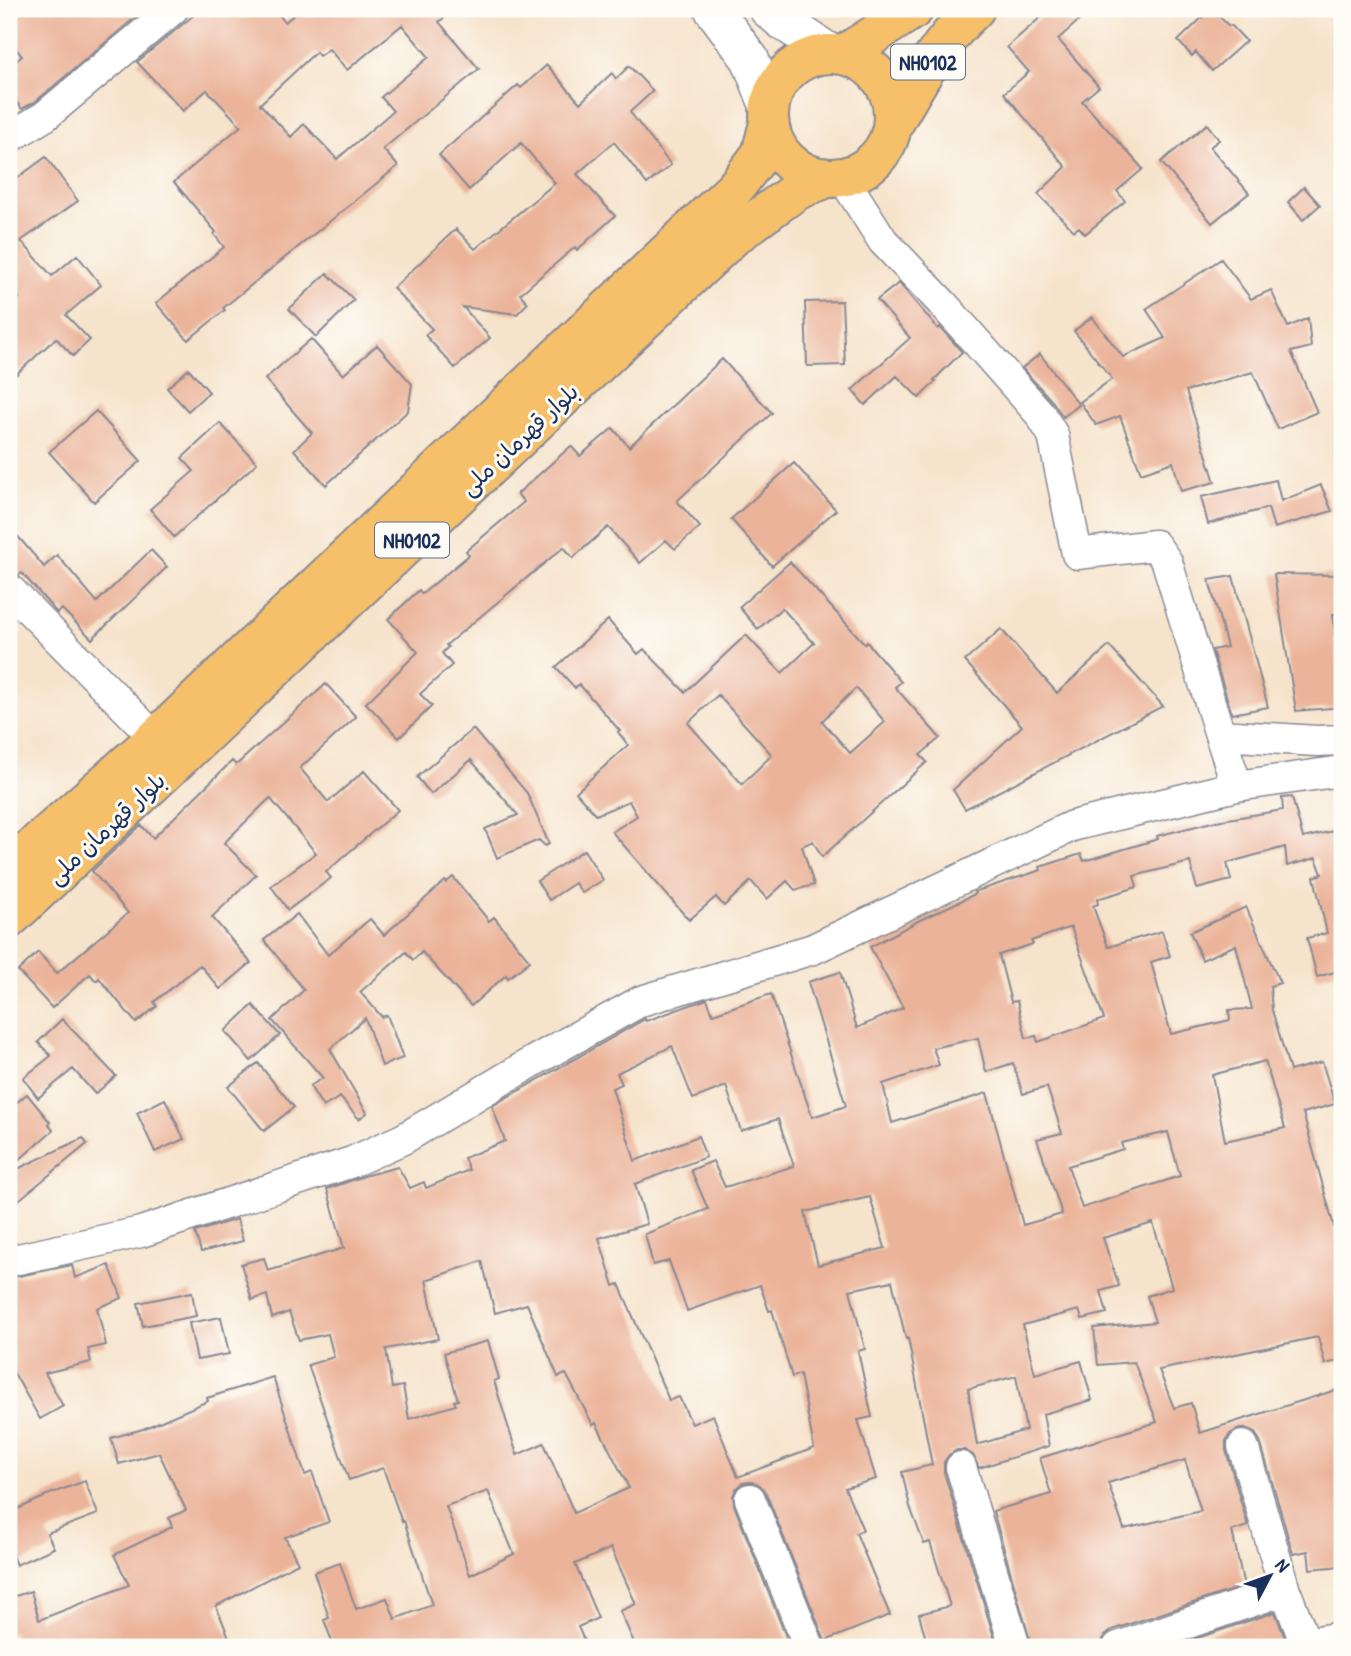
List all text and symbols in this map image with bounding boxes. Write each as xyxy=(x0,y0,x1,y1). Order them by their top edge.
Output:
road number: NH0102 xyxy=(891,44,965,80)
street label: بلوار قهرمان ملی xyxy=(453,376,585,502)
road number: NH0102 xyxy=(375,522,449,558)
street label: بلوار قهرمان ملی xyxy=(40,765,172,891)
north arrow xyxy=(1236,1540,1306,1610)
text: N xyxy=(1270,1553,1296,1577)

